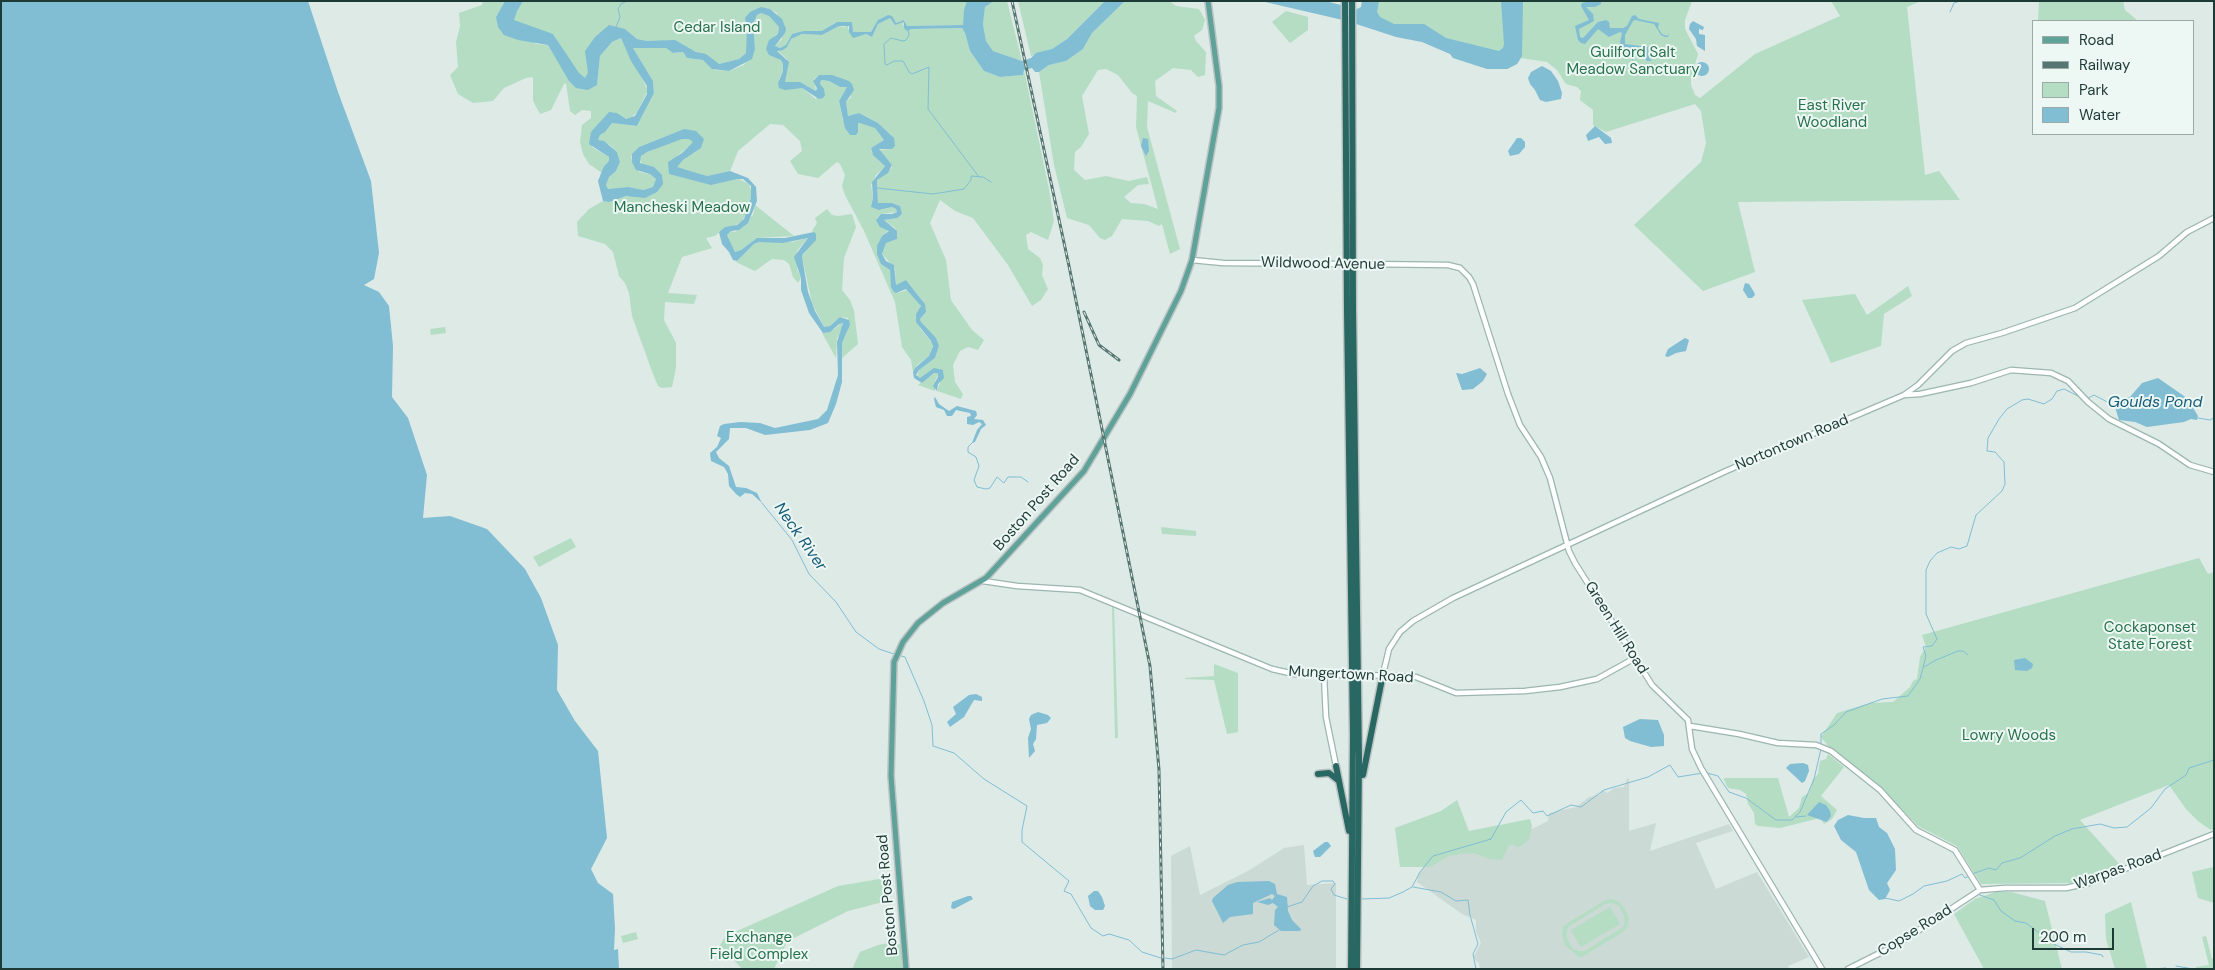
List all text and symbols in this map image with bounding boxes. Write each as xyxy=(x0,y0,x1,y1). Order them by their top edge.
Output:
park label: Cedar Island xyxy=(674,19,760,37)
legend xyxy=(2032,20,2195,135)
text: Road xyxy=(2079,30,2114,50)
park label: Guilford Salt Meadow Sanctuary xyxy=(1566,44,1700,79)
text: Railway xyxy=(2079,55,2130,75)
text: Park xyxy=(2079,80,2109,100)
park label: East River Woodland xyxy=(1797,97,1867,132)
text: Water xyxy=(2079,105,2120,125)
park label: Mancheski Meadow xyxy=(614,199,750,217)
street label: Wildwood Avenue xyxy=(1261,254,1385,274)
water label: Goulds Pond xyxy=(2108,393,2202,413)
street label: Nortontown Road xyxy=(1733,411,1851,475)
street label: Boston Post Road xyxy=(990,451,1084,555)
water label: Neck River xyxy=(770,499,830,575)
street label: Green Hill Road xyxy=(1580,578,1652,678)
park label: Cockaponset State Forest xyxy=(2104,619,2196,654)
street label: Mungertown Road xyxy=(1288,663,1414,687)
park label: Lowry Woods xyxy=(1962,727,2056,745)
street label: Boston Post Road xyxy=(874,834,902,956)
street label: Warpas Road xyxy=(2072,846,2164,894)
street label: Copse Road xyxy=(1875,901,1955,961)
scale bar xyxy=(2035,918,2118,950)
text: 200 m xyxy=(2040,927,2086,947)
park label: Exchange Field Complex xyxy=(710,929,808,964)

